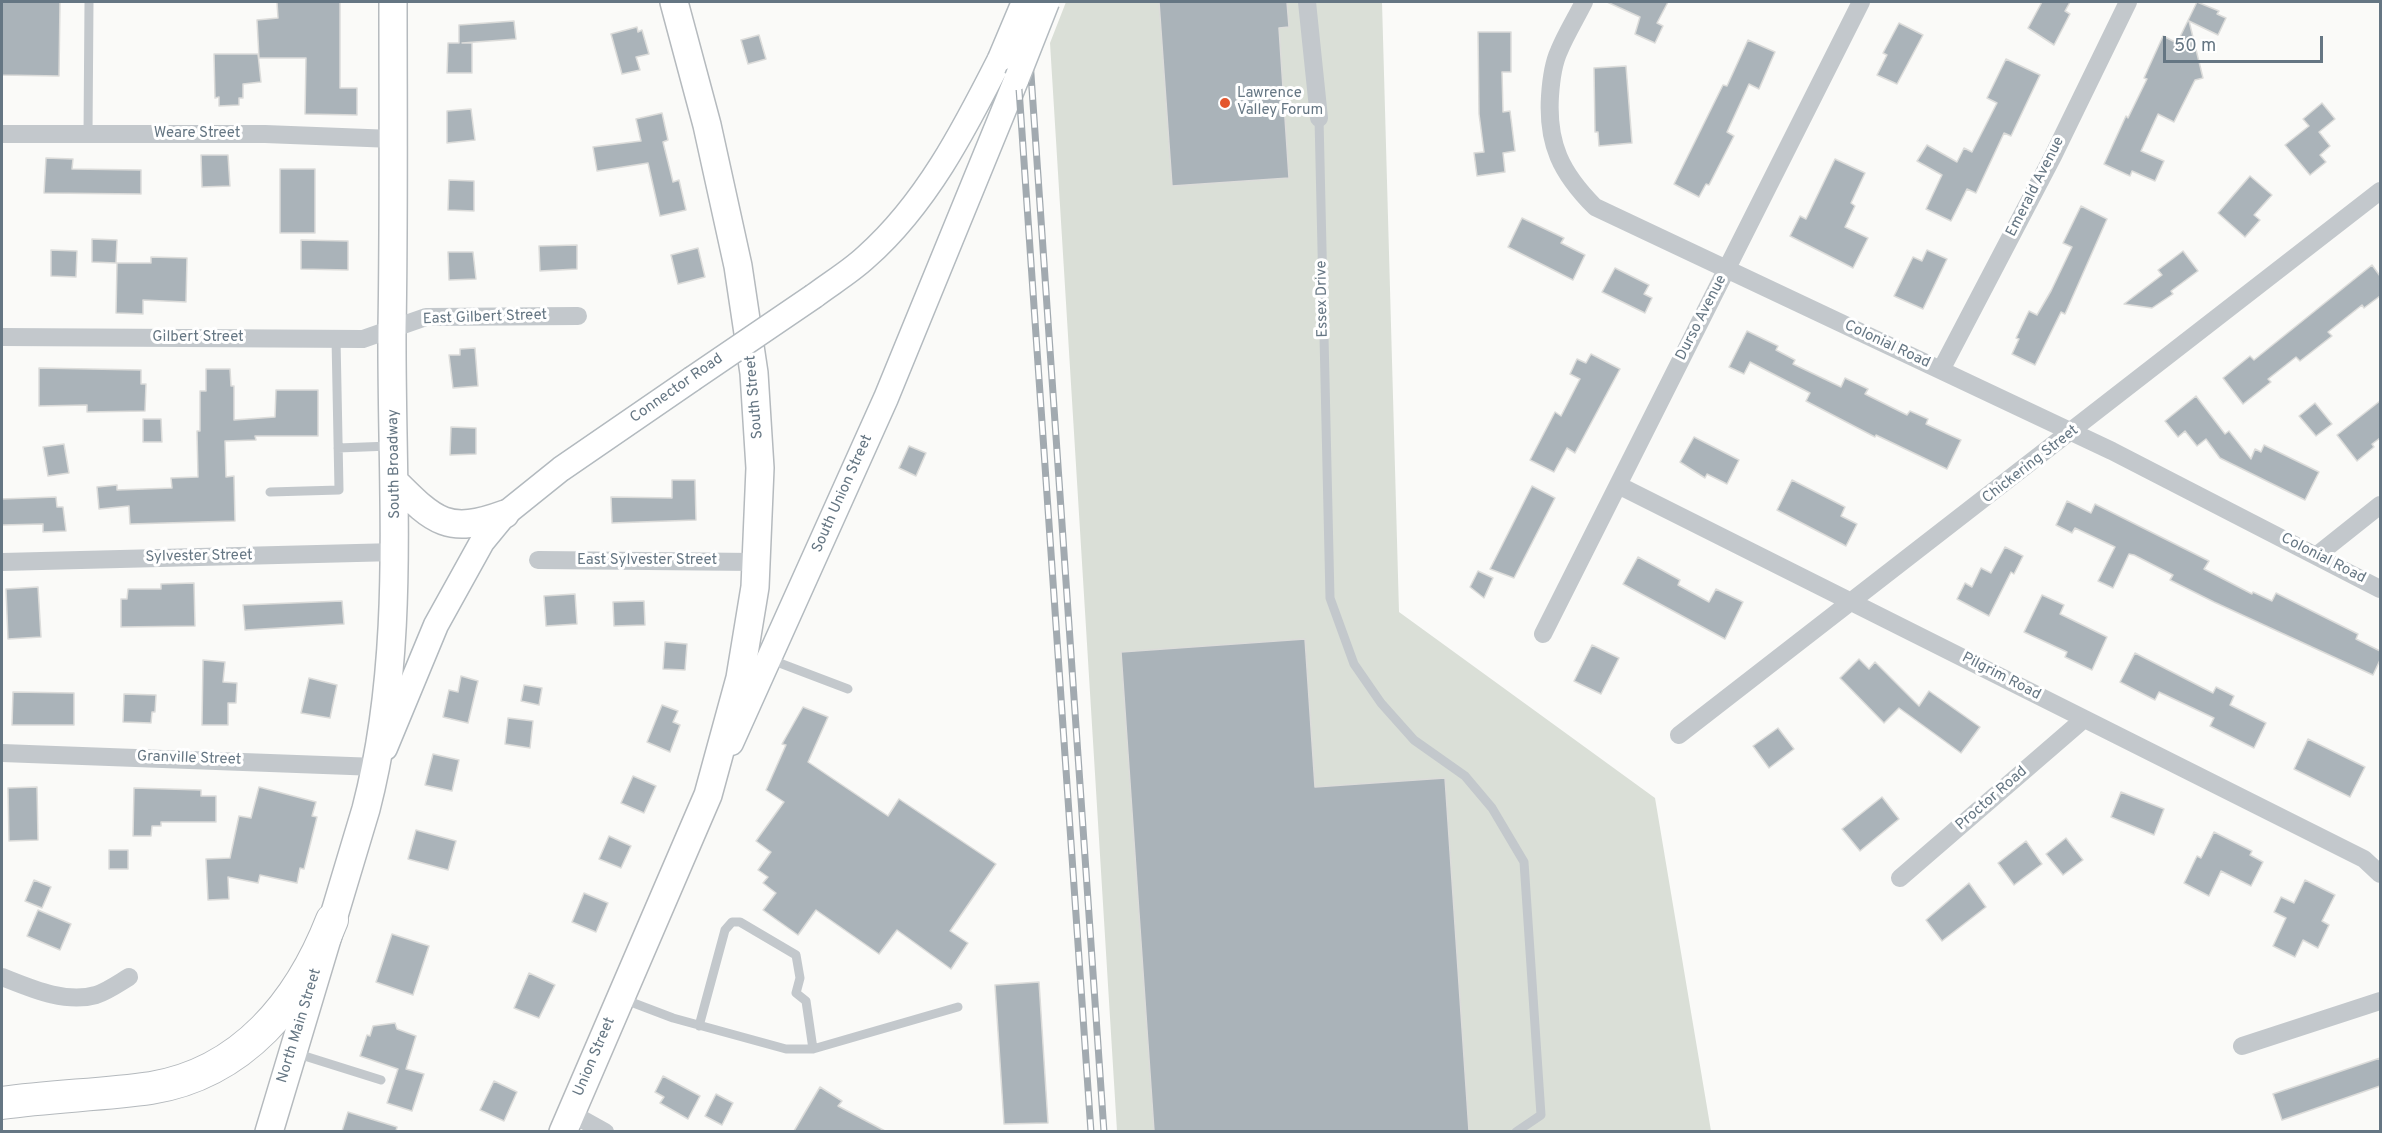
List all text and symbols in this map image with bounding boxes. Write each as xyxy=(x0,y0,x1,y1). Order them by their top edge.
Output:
scale bar xyxy=(2166,24,2326,62)
text: 50 m xyxy=(2174,35,2216,58)
place label: Lawrence Valley Forum xyxy=(1237,85,1323,120)
marker: Lawrence Valley Forum xyxy=(1218,96,1232,110)
street label: Weare Street xyxy=(154,125,240,143)
street label: Emerald Avenue xyxy=(2003,134,2069,240)
street label: Essex Drive xyxy=(1313,260,1333,338)
street label: Durso Avenue xyxy=(1673,272,1731,364)
street label: East Gilbert Street xyxy=(423,307,547,329)
street label: Colonial Road xyxy=(1841,317,1933,373)
street label: Gilbert Street xyxy=(152,329,244,347)
street label: Connector Road xyxy=(627,350,727,428)
street label: South Street xyxy=(742,354,768,440)
street label: South Broadway xyxy=(385,409,405,519)
street label: Chickering Street xyxy=(1979,422,2083,508)
street label: South Union Street xyxy=(809,432,877,556)
street label: Colonial Road xyxy=(2278,530,2368,588)
street label: Sylvester Street xyxy=(145,547,253,567)
street label: East Sylvester Street xyxy=(577,552,717,570)
street label: Pilgrim Road xyxy=(1958,649,2044,705)
street label: Granville Street xyxy=(136,748,242,770)
street label: Proctor Road xyxy=(1953,763,2031,835)
street label: North Main Street xyxy=(274,967,326,1085)
street label: Union Street xyxy=(570,1015,620,1099)

